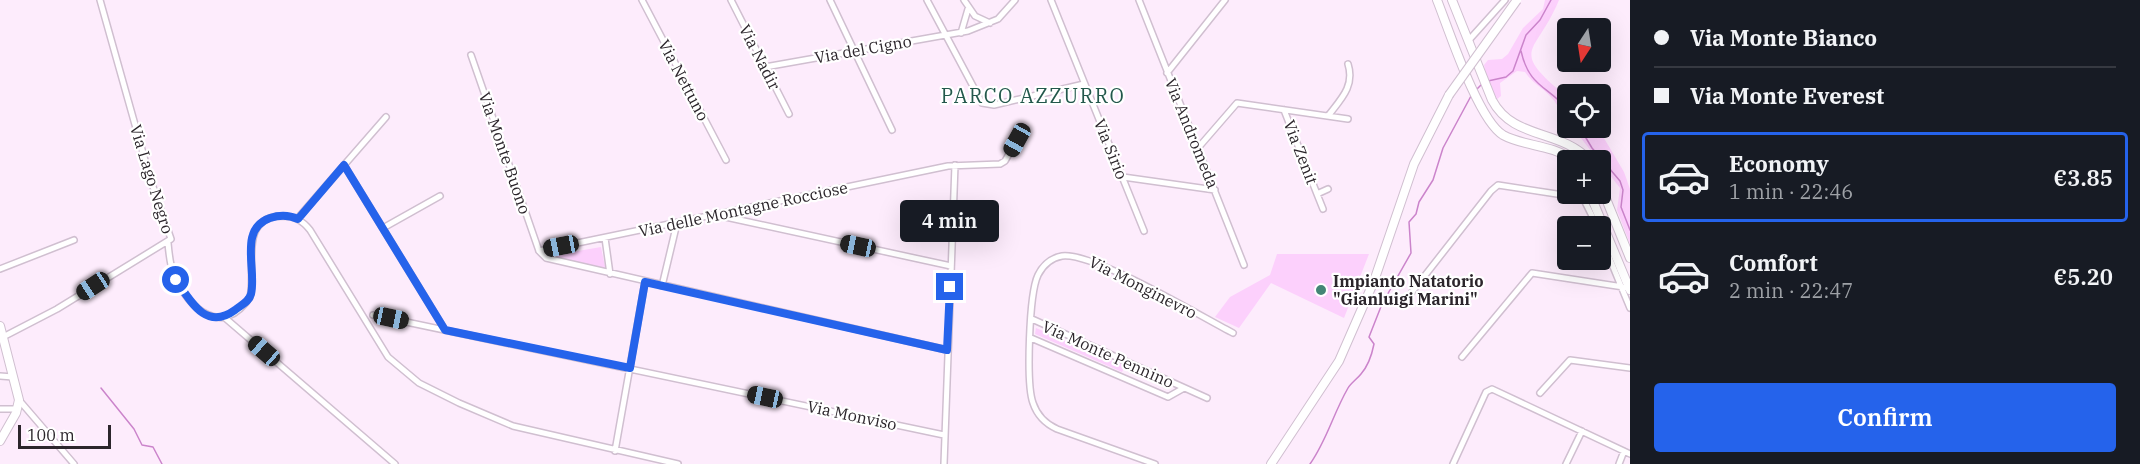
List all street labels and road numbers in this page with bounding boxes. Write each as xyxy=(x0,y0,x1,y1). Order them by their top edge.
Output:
street label: Via Nadir xyxy=(735,21,785,93)
street label: Via del Cigno xyxy=(813,31,913,67)
street label: Via Nettuno xyxy=(654,36,714,124)
street label: Via Andromeda xyxy=(1161,75,1223,191)
street label: Via Monte Buono xyxy=(475,89,535,217)
street label: Via Sirio xyxy=(1090,116,1132,182)
street label: Via Zenit xyxy=(1280,117,1323,187)
street label: Via Lago Negro xyxy=(126,122,178,236)
street label: Via delle Montagne Rocciose xyxy=(637,177,849,241)
street label: Via Monginevro xyxy=(1086,251,1200,323)
street label: Via Monte Pennino xyxy=(1039,316,1177,392)
street label: Via Monviso xyxy=(805,396,899,434)

